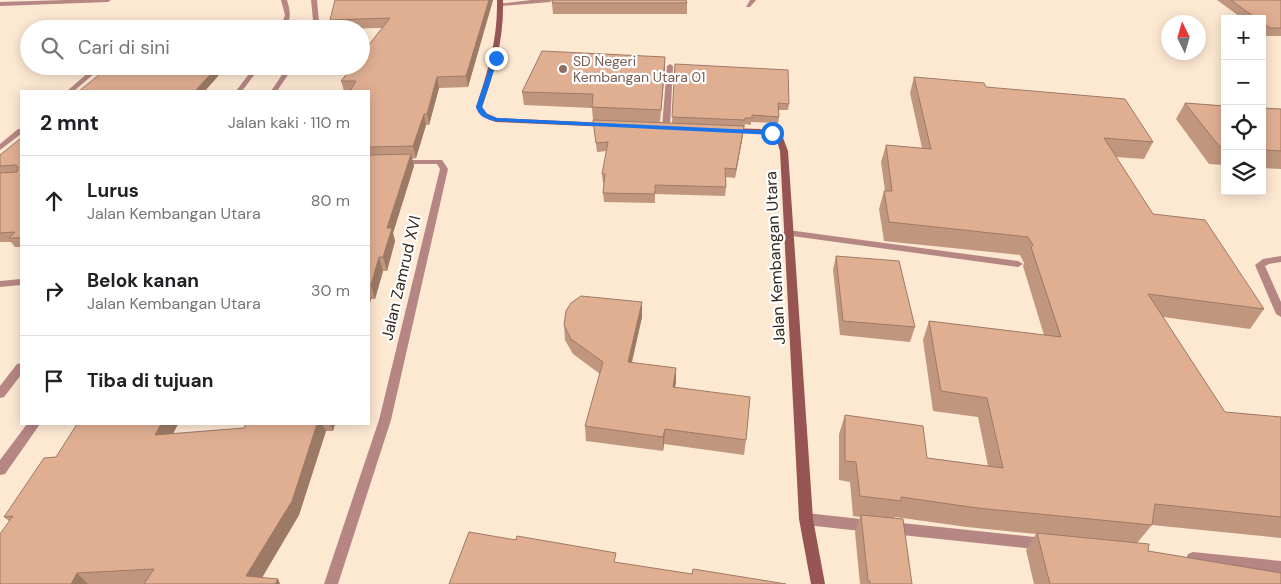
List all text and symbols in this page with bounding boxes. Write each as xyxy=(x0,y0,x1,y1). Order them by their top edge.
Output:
north arrow xyxy=(1161,15,1206,60)
map controls xyxy=(1221,15,1266,195)
button: + xyxy=(1221,15,1266,60)
search box xyxy=(20,20,370,75)
icon: search xyxy=(38,34,66,62)
text: Cari di sini xyxy=(78,35,170,60)
route end xyxy=(485,47,508,70)
place label: SD Negeri Kembangan Utara 01 xyxy=(573,52,705,86)
button: − xyxy=(1221,60,1266,105)
marker: SD Negeri Kembangan Utara 01 xyxy=(557,63,569,75)
button: locate xyxy=(1221,105,1266,150)
text: 2 mnt xyxy=(40,109,99,137)
text: Jalan kaki · 110 m xyxy=(228,112,350,133)
route start xyxy=(761,122,784,145)
button: layers xyxy=(1221,150,1266,195)
street label: Jalan Kembangan Utara xyxy=(760,171,790,345)
text: Lurus xyxy=(87,178,139,203)
icon: ahead xyxy=(40,187,68,215)
text: 80 m xyxy=(311,190,350,211)
text: Jalan Kembangan Utara xyxy=(87,203,261,224)
street label: Jalan Zamrud XVI xyxy=(376,214,426,342)
text: Belok kanan xyxy=(87,268,199,293)
icon: right xyxy=(40,277,68,305)
text: 30 m xyxy=(311,280,350,301)
text: Jalan Kembangan Utara xyxy=(87,293,261,314)
icon: arrive xyxy=(40,367,68,395)
text: Tiba di tujuan xyxy=(87,368,213,393)

